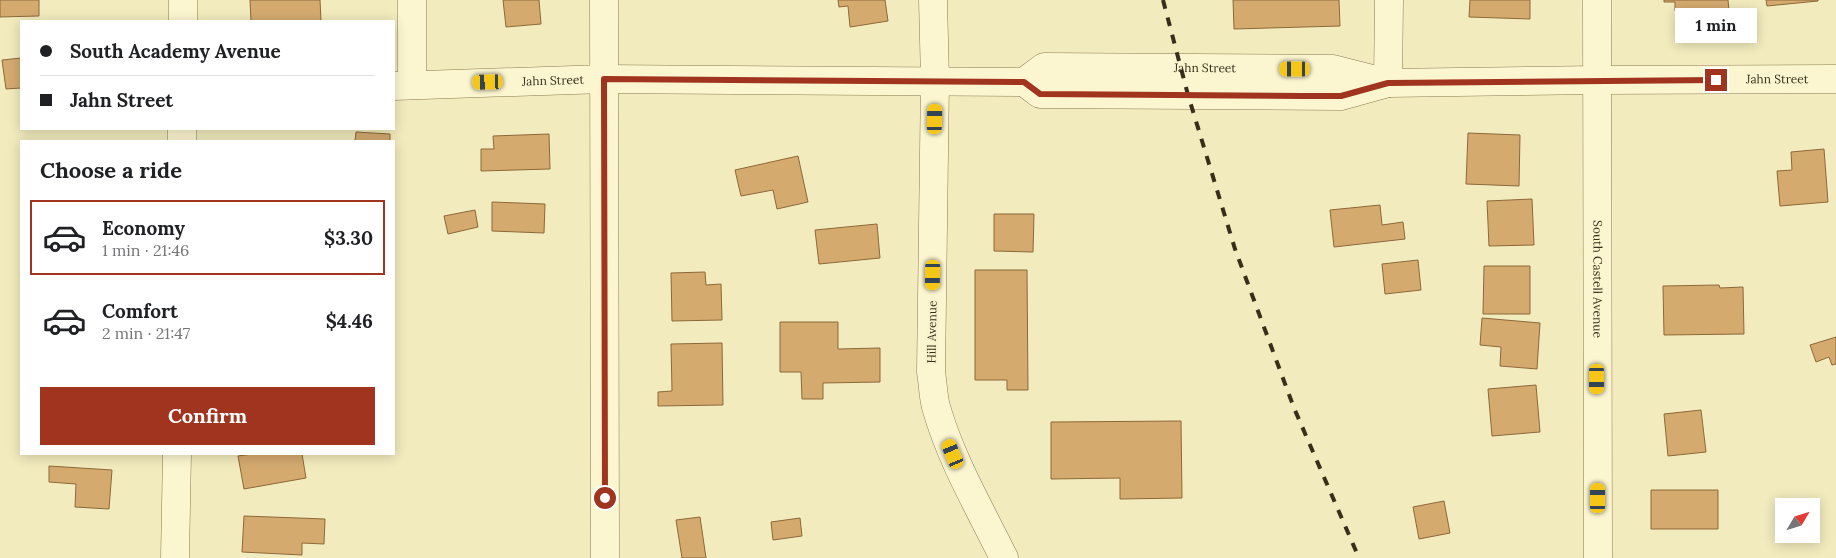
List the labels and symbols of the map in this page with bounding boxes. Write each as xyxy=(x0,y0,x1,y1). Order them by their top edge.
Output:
callout: 1 min xyxy=(1675,8,1757,42)
street label: Jahn Street xyxy=(1173,60,1236,75)
car xyxy=(1280,62,1310,77)
route end xyxy=(1705,69,1727,91)
street label: Jahn Street xyxy=(1745,71,1809,86)
street label: Jahn Street xyxy=(521,72,585,89)
car xyxy=(472,74,503,90)
car xyxy=(927,104,942,134)
street label: South Castell Avenue xyxy=(1590,220,1606,338)
car xyxy=(925,260,940,290)
street label: Hill Avenue xyxy=(923,300,940,364)
car xyxy=(1589,364,1604,394)
car xyxy=(940,437,965,471)
car xyxy=(1590,483,1605,513)
route start xyxy=(594,487,616,509)
north arrow xyxy=(1775,498,1820,542)

